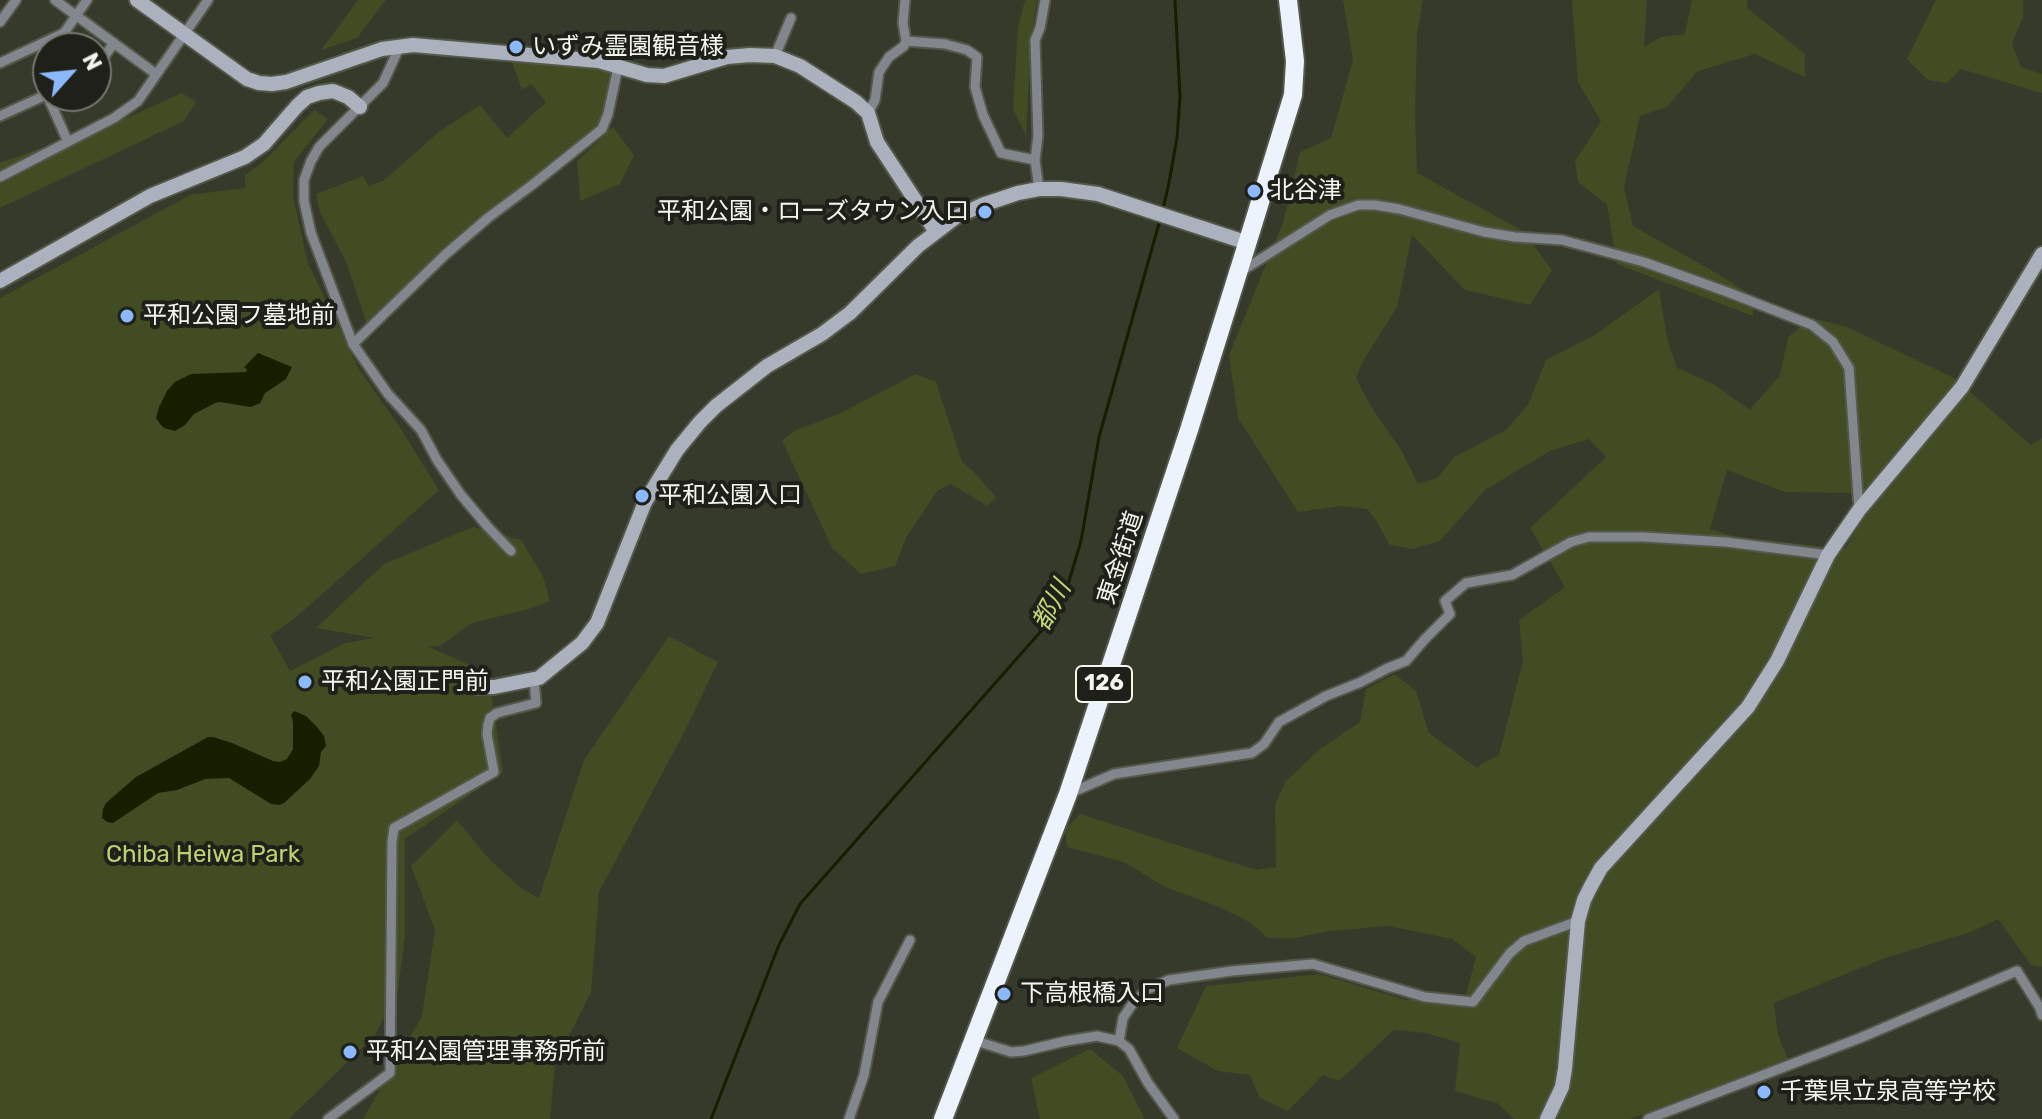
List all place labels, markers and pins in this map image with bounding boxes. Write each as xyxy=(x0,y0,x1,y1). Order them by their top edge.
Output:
place label: いずみ霊園観音様 xyxy=(532,33,724,61)
marker: いずみ霊園観音様 xyxy=(507,38,525,56)
place label: 北谷津 xyxy=(1270,177,1342,205)
marker: 北谷津 xyxy=(1245,182,1263,200)
place label: 平和公園・ローズタウン入口 xyxy=(657,198,969,226)
marker: 平和公園・ローズタウン入口 xyxy=(976,203,994,221)
place label: 平和公園フ墓地前 xyxy=(143,302,335,330)
marker: 平和公園フ墓地前 xyxy=(118,307,136,325)
place label: 平和公園入口 xyxy=(658,482,802,510)
marker: 平和公園入口 xyxy=(633,487,651,505)
place label: 平和公園正門前 xyxy=(321,668,489,696)
marker: 平和公園正門前 xyxy=(296,673,314,691)
place label: 下高根橋入口 xyxy=(1020,980,1164,1008)
marker: 下高根橋入口 xyxy=(995,985,1013,1003)
place label: 平和公園管理事務所前 xyxy=(366,1038,606,1066)
marker: 平和公園管理事務所前 xyxy=(341,1043,359,1061)
place label: 千葉県立泉高等学校 xyxy=(1780,1078,1996,1106)
marker: 千葉県立泉高等学校 xyxy=(1755,1083,1773,1101)

